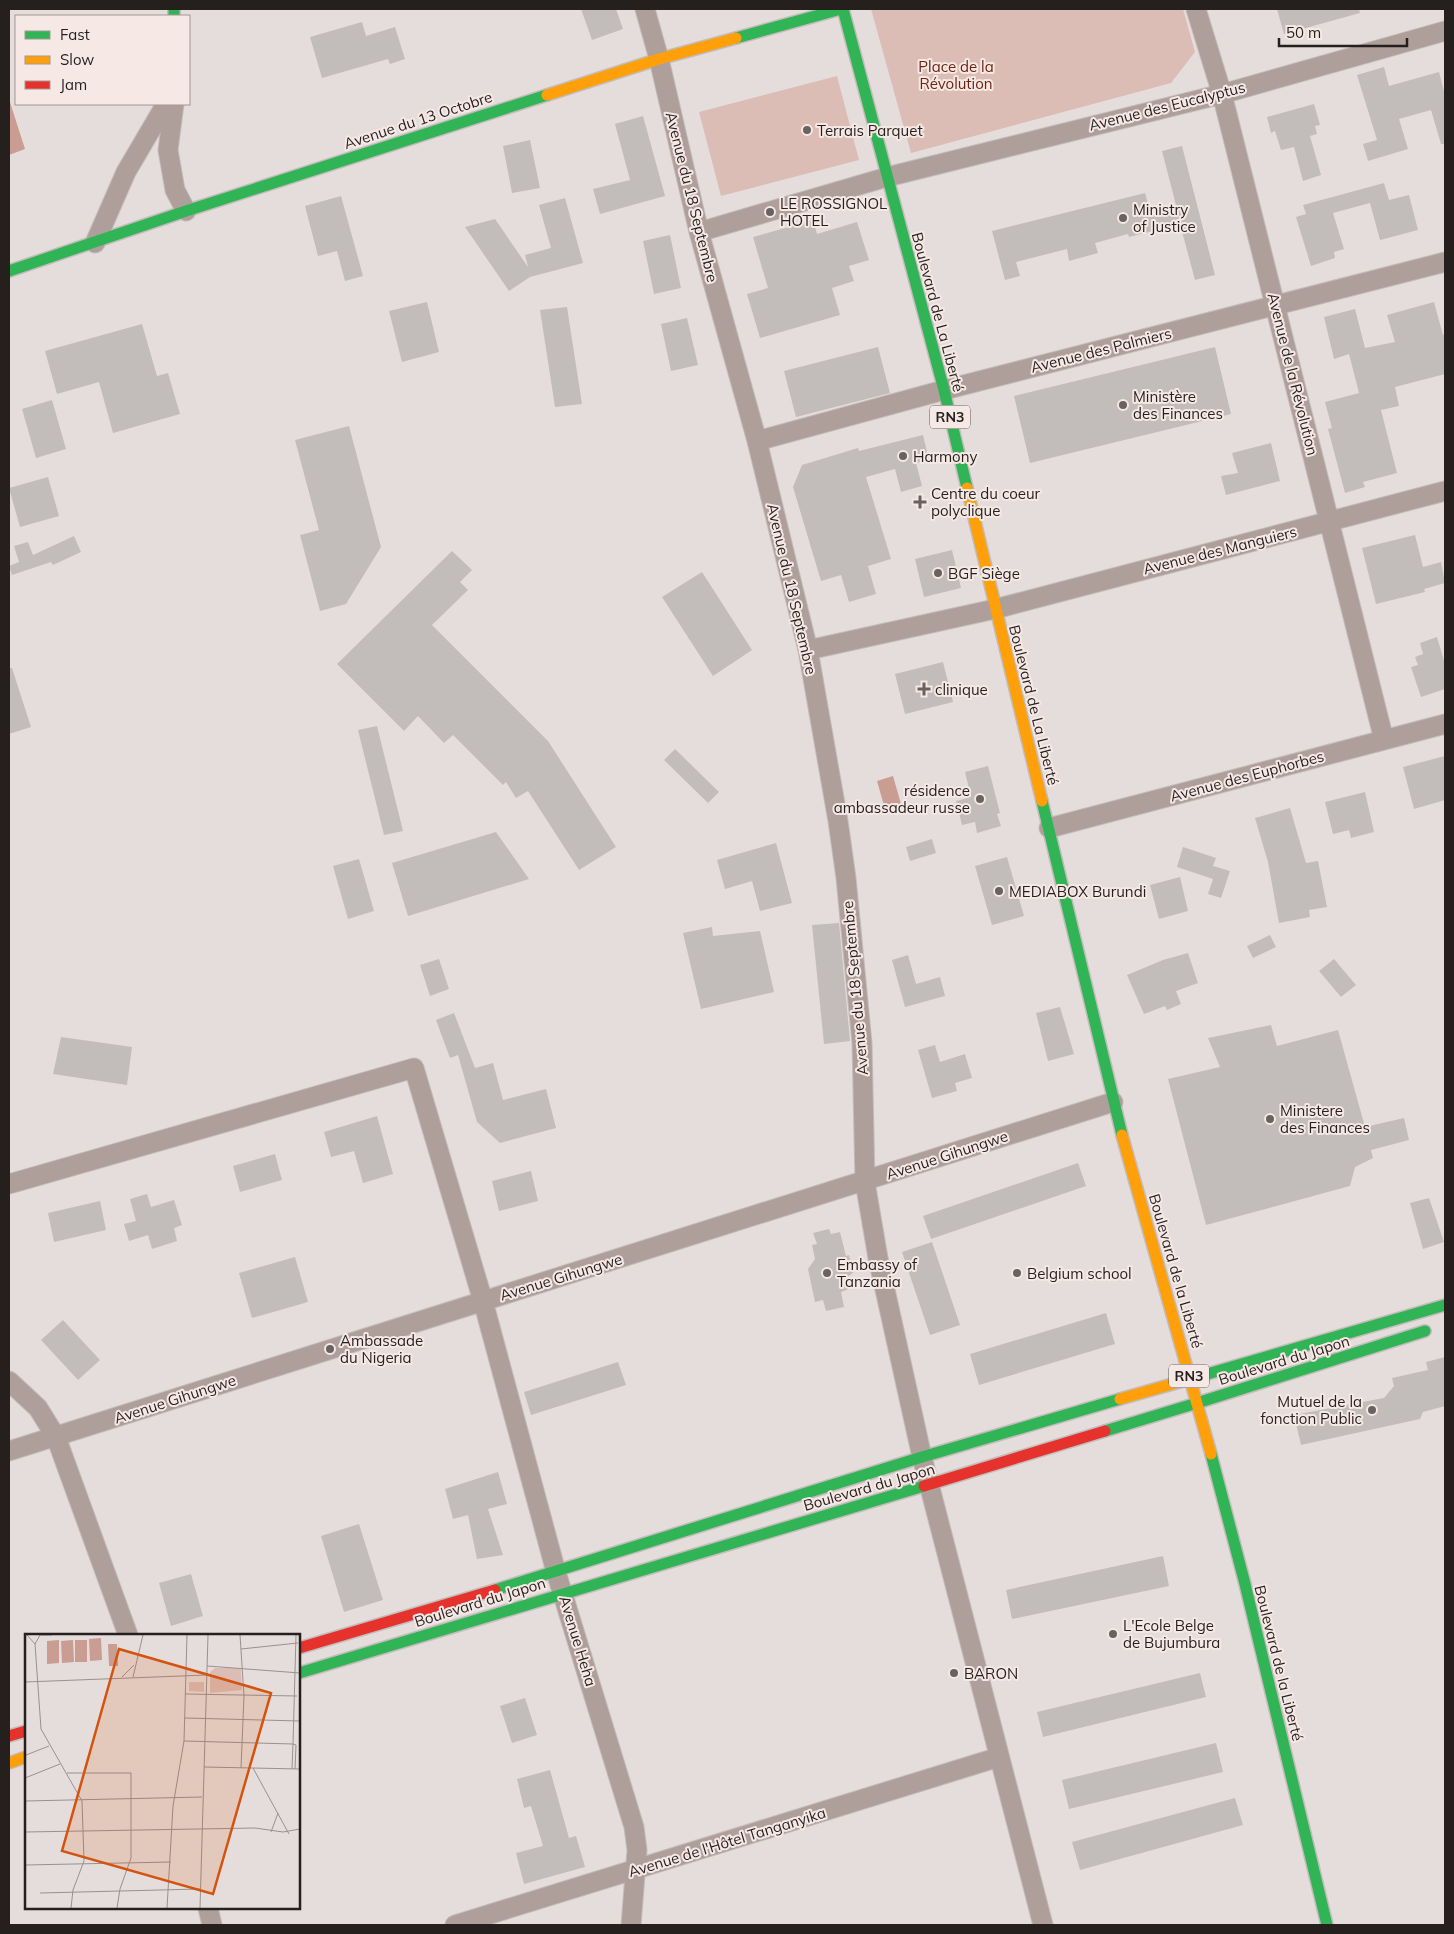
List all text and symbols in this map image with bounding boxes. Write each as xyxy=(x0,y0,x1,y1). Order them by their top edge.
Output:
legend xyxy=(15,15,190,105)
scale bar xyxy=(1279,15,1406,47)
text: 50 m xyxy=(1286,23,1321,42)
text: Fast xyxy=(60,25,90,44)
text: Slow xyxy=(60,50,94,69)
park label: Place de la Révolution xyxy=(918,57,994,93)
text: Jam xyxy=(60,75,87,94)
street label: Avenue des Eucalyptus xyxy=(1087,77,1247,135)
street label: Avenue du 13 Octobre xyxy=(341,87,495,153)
street label: Avenue du 18 Septembre xyxy=(662,110,722,284)
place label: Terrais Parquet xyxy=(817,121,923,140)
marker: Terrais Parquet xyxy=(801,124,813,136)
place label: LE ROSSIGNOL HOTEL xyxy=(780,194,887,230)
place label: Ministry of Justice xyxy=(1133,200,1196,236)
marker: LE ROSSIGNOL HOTEL xyxy=(764,206,776,218)
marker: Ministry of Justice xyxy=(1117,212,1129,224)
street label: Boulevard de La Liberté xyxy=(908,230,968,394)
street label: Avenue de la Révolution xyxy=(1264,291,1322,457)
street label: Avenue des Palmiers xyxy=(1029,323,1173,377)
place label: Ministère des Finances xyxy=(1133,387,1223,423)
marker: Ministère des Finances xyxy=(1117,399,1129,411)
road number: RN3 xyxy=(930,406,970,428)
place label: Harmony xyxy=(913,447,977,466)
marker: Harmony xyxy=(897,450,909,462)
place label: Centre du coeur polyclique xyxy=(931,484,1041,520)
marker: Centre du coeur polyclique xyxy=(913,495,927,509)
street label: Avenue du 18 Septembre xyxy=(763,502,821,676)
street label: Avenue des Manguiers xyxy=(1141,522,1299,578)
place label: BGF Siège xyxy=(948,564,1020,583)
marker: BGF Siège xyxy=(932,567,944,579)
street label: Boulevard de La Liberté xyxy=(1005,623,1063,787)
place label: clinique xyxy=(935,680,988,699)
marker: clinique xyxy=(917,682,931,696)
street label: Avenue des Euphorbes xyxy=(1168,746,1326,806)
place label: résidence ambassadeur russe xyxy=(834,781,970,817)
marker: résidence ambassadeur russe xyxy=(974,793,986,805)
place label: MEDIABOX Burundi xyxy=(1009,882,1146,901)
marker: MEDIABOX Burundi xyxy=(993,885,1005,897)
street label: Avenue du 18 Septembre xyxy=(838,900,872,1076)
place label: Ministere des Finances xyxy=(1280,1101,1370,1137)
marker: Ministere des Finances xyxy=(1264,1113,1276,1125)
street label: Avenue Gihungwe xyxy=(884,1126,1010,1184)
street label: Boulevard de la Liberté xyxy=(1145,1192,1207,1350)
street label: Avenue Gihungwe xyxy=(497,1249,625,1305)
place label: Embassy of Tanzania xyxy=(837,1255,918,1291)
place label: Belgium school xyxy=(1027,1264,1132,1283)
marker: Embassy of Tanzania xyxy=(821,1267,833,1279)
marker: Belgium school xyxy=(1011,1267,1023,1279)
place label: Ambassade du Nigeria xyxy=(340,1331,423,1367)
street label: Boulevard du Japon xyxy=(1216,1331,1352,1389)
marker: Ambassade du Nigeria xyxy=(324,1343,336,1355)
road number: RN3 xyxy=(1169,1364,1209,1388)
street label: Avenue Gihungwe xyxy=(112,1370,238,1428)
place label: Mutuel de la fonction Public xyxy=(1260,1392,1362,1428)
marker: Mutuel de la fonction Public xyxy=(1366,1404,1378,1416)
street label: Boulevard du Japon xyxy=(801,1459,937,1515)
street label: Boulevard du Japon xyxy=(412,1573,548,1631)
street label: Boulevard de la Liberté xyxy=(1250,1583,1308,1743)
street label: Avenue Heha xyxy=(555,1593,601,1689)
place label: L'Ecole Belge de Bujumbura xyxy=(1123,1616,1220,1652)
marker: L'Ecole Belge de Bujumbura xyxy=(1107,1628,1119,1640)
inset map xyxy=(25,1634,300,1909)
place label: BARON xyxy=(964,1664,1018,1683)
marker: BARON xyxy=(948,1667,960,1679)
street label: Avenue de l'Hôtel Tanganyika xyxy=(626,1803,828,1881)

